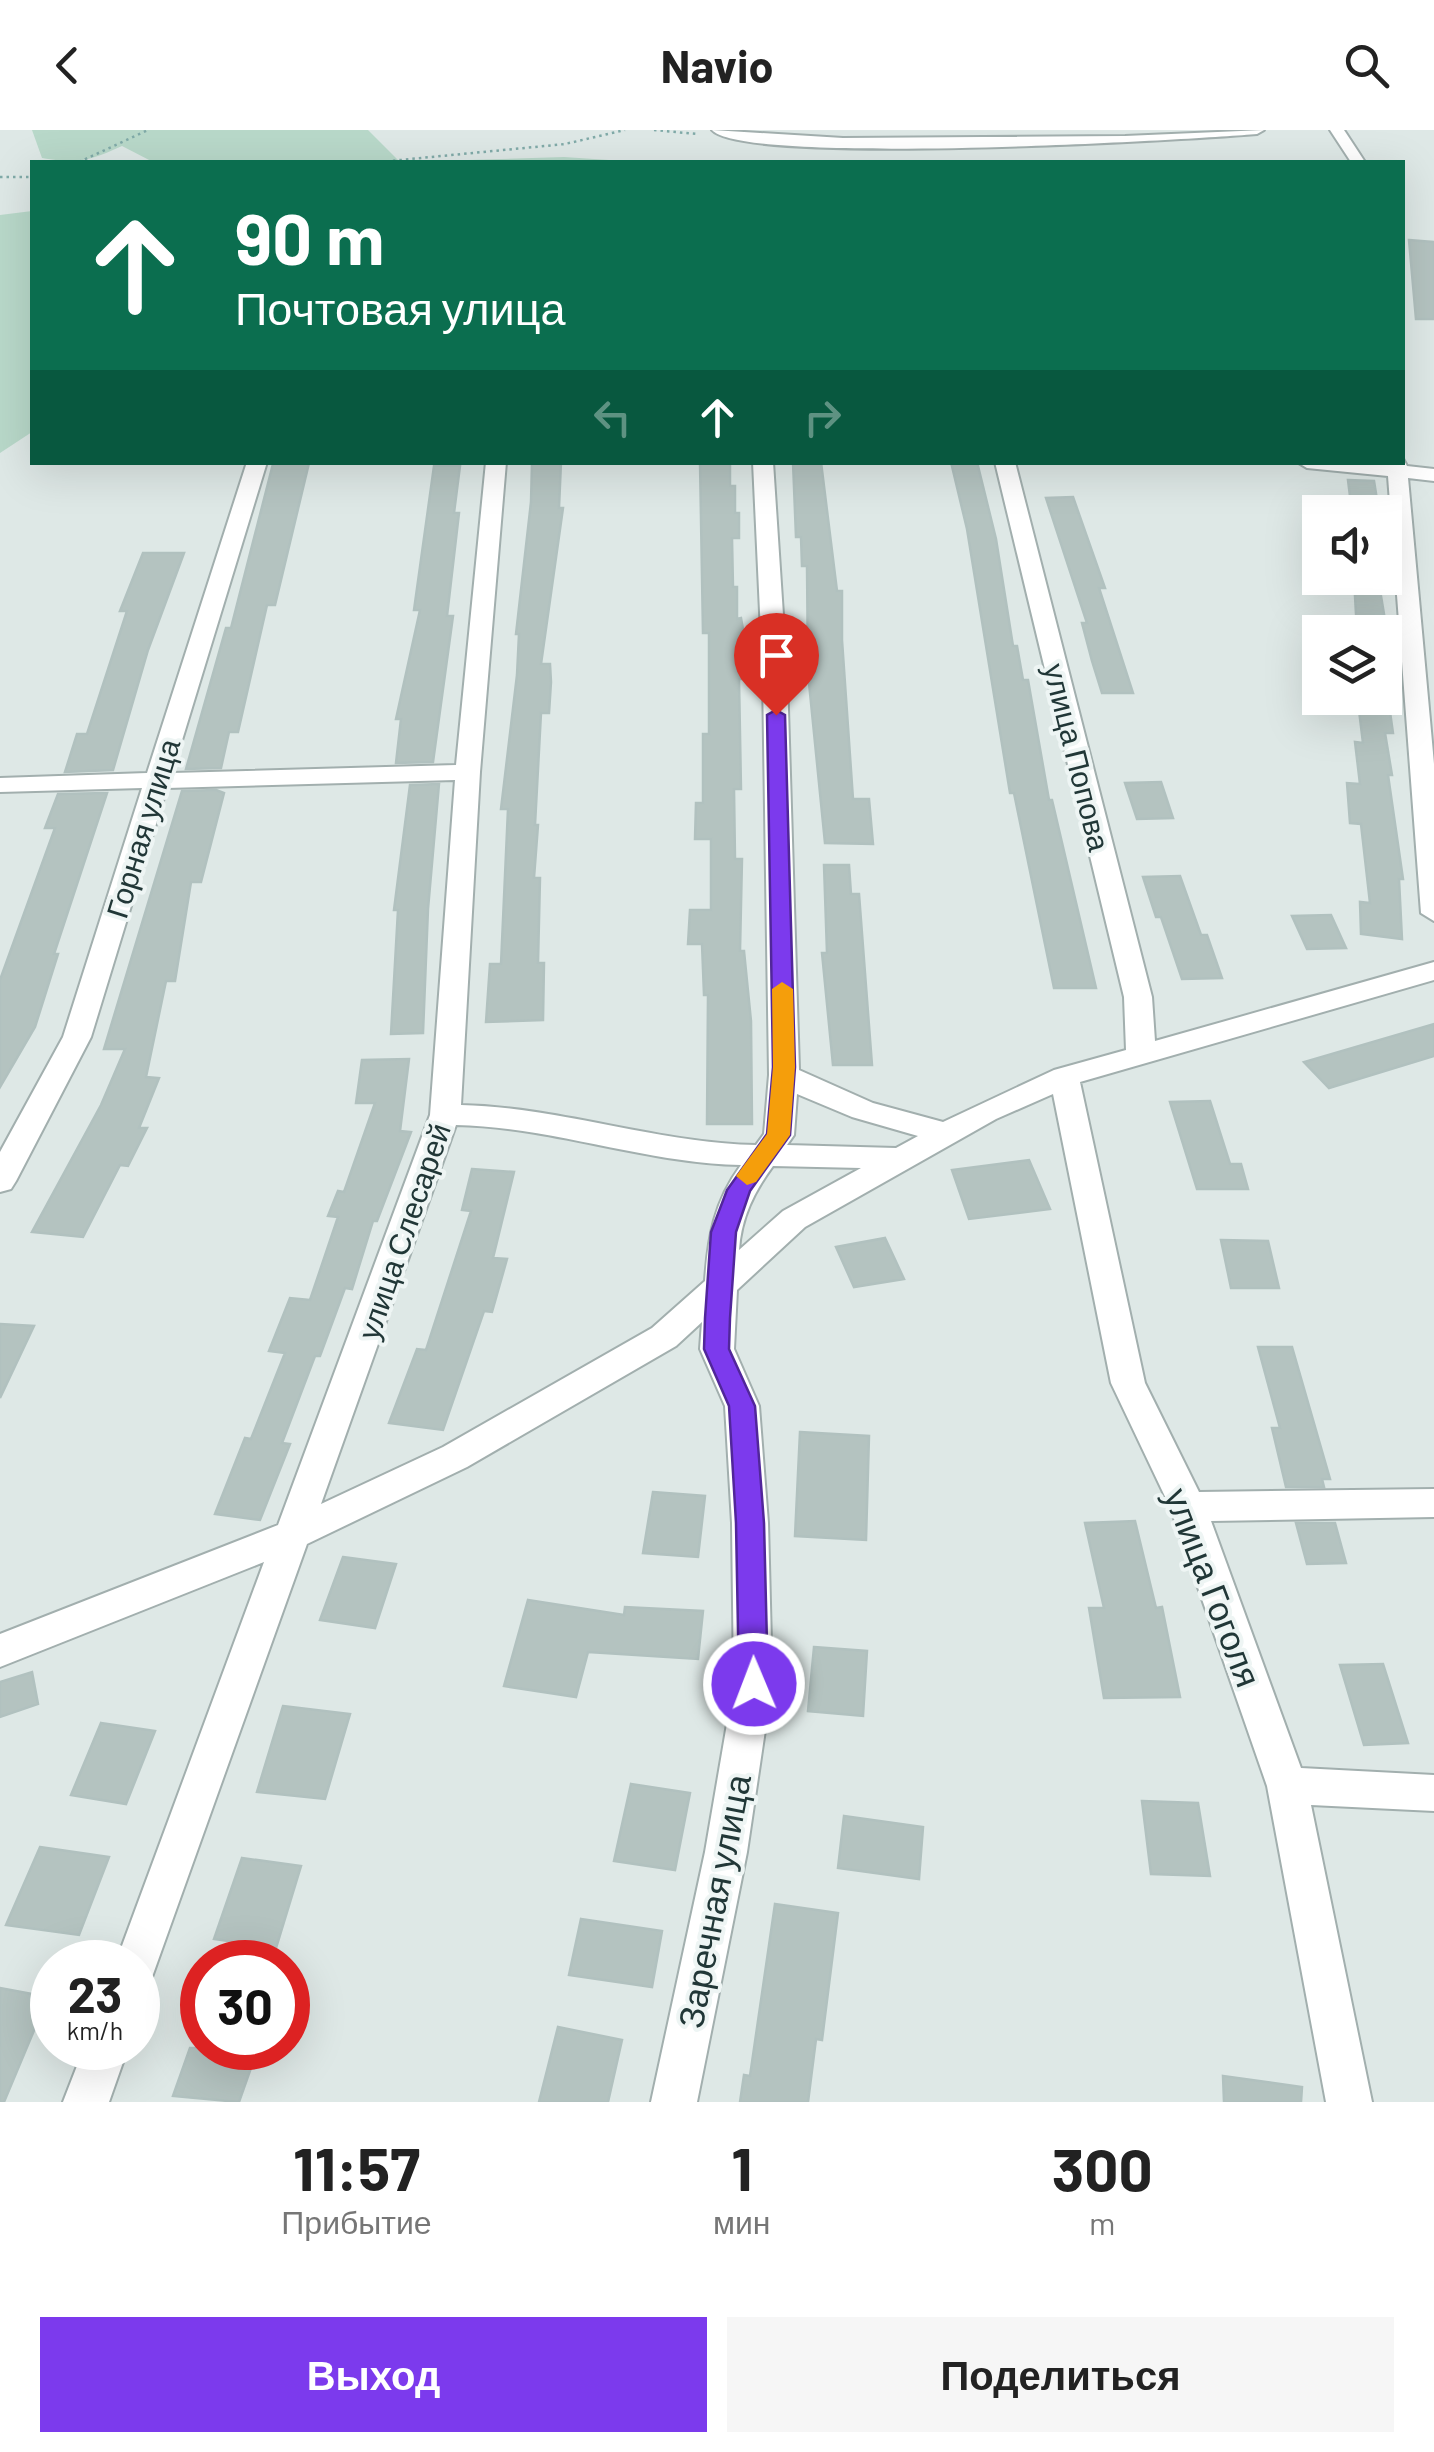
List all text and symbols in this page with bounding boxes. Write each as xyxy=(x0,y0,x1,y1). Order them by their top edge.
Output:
icon: back xyxy=(40,38,95,93)
text: Navio xyxy=(661,38,774,92)
icon: search xyxy=(1339,38,1394,93)
text: 90 m xyxy=(235,195,385,279)
icon: ahead xyxy=(70,200,200,330)
text: Почтовая улица xyxy=(235,280,565,334)
icon: left xyxy=(585,390,640,445)
icon: ahead xyxy=(690,390,745,445)
icon: right xyxy=(795,390,850,445)
map controls xyxy=(1302,495,1402,715)
button: sound xyxy=(1302,495,1402,595)
pin xyxy=(734,613,819,716)
button: layers xyxy=(1302,615,1402,715)
icon: arrive xyxy=(749,628,804,683)
street label: улица Попова xyxy=(1037,660,1119,855)
street label: Горная улица xyxy=(98,734,186,922)
street label: улица Слесарей xyxy=(349,1118,457,1344)
street label: улица Гоголя xyxy=(1157,1482,1271,1692)
position arrow xyxy=(702,1632,806,1736)
street label: Заречная улица xyxy=(668,1770,758,2031)
speed limit sign: 30 xyxy=(180,1940,310,2070)
text: 23 xyxy=(68,1963,122,2023)
text: km/h xyxy=(67,2015,123,2045)
text: 11:57 xyxy=(293,2131,420,2203)
text: 1 xyxy=(731,2131,752,2203)
text: 300 xyxy=(1052,2132,1153,2204)
text: Прибытие xyxy=(281,2202,432,2240)
text: мин xyxy=(713,2202,771,2240)
text: m xyxy=(1089,2203,1116,2241)
button: Выход xyxy=(40,2317,707,2432)
button: Поделиться xyxy=(727,2317,1394,2432)

